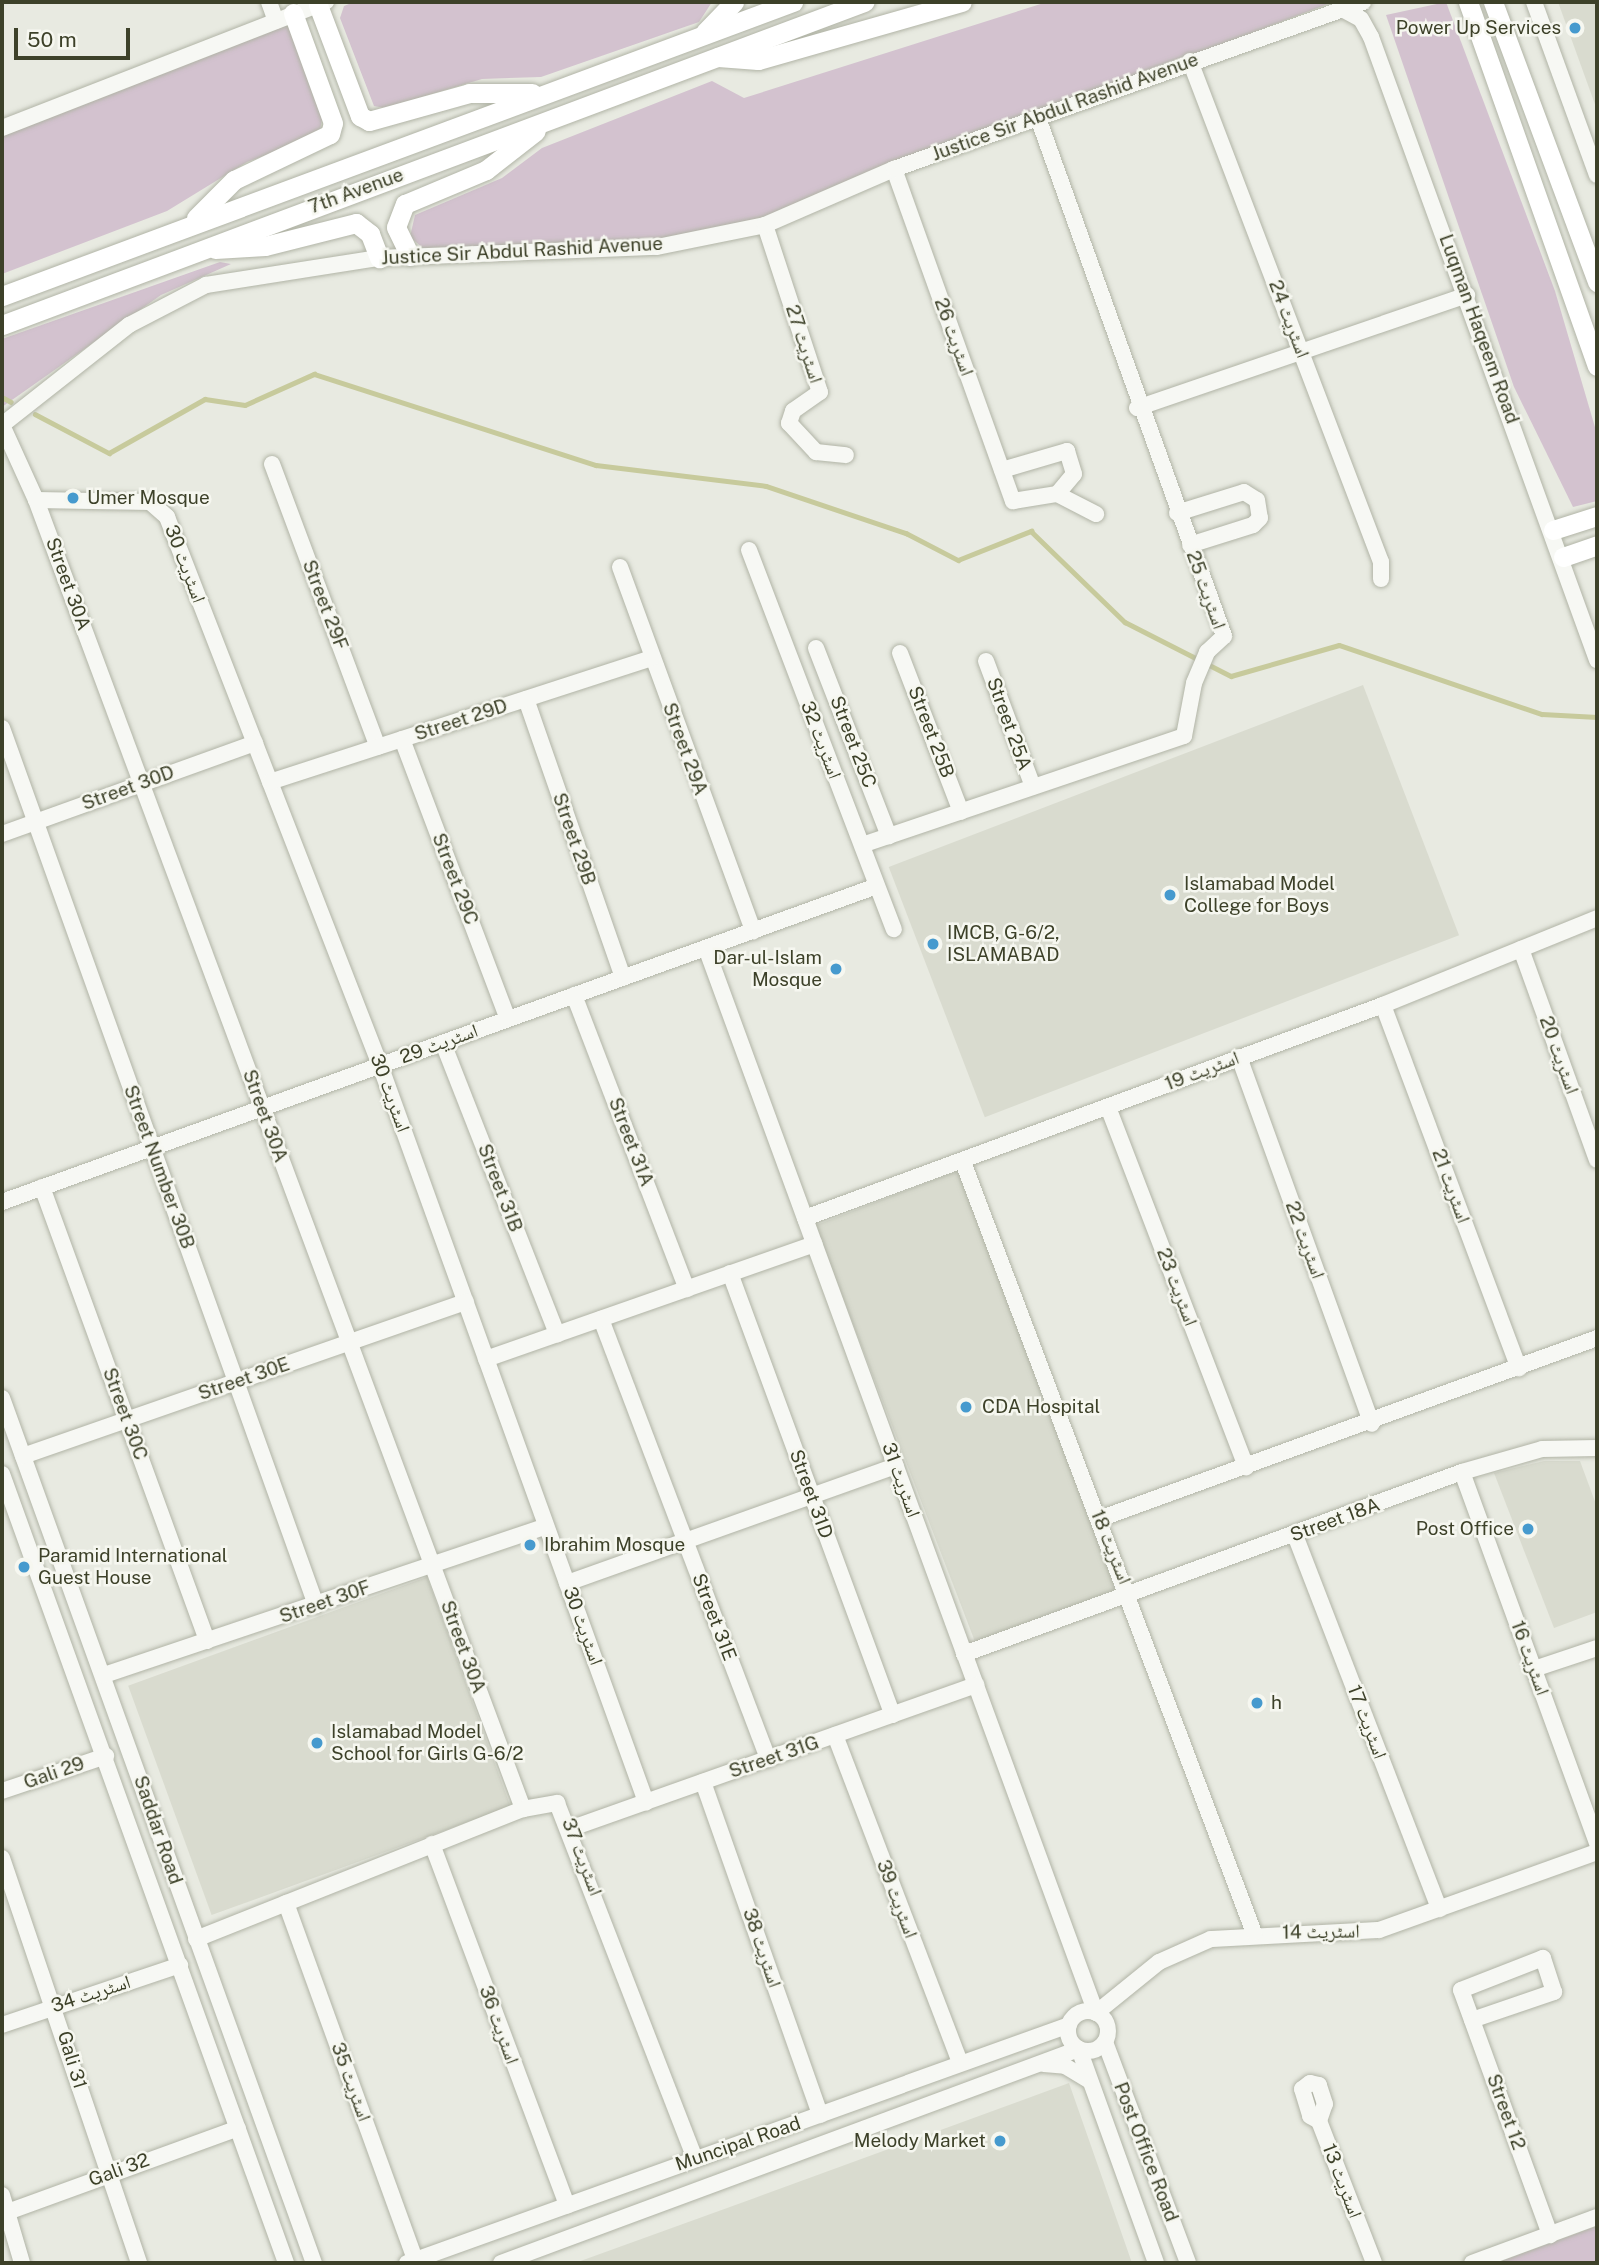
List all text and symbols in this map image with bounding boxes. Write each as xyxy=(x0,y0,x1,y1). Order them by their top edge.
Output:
scale bar xyxy=(18,14,133,58)
place label: Power Up Services xyxy=(1396,17,1561,39)
marker: Power Up Services xyxy=(1567,20,1583,36)
text: 50 m xyxy=(27,27,77,52)
street label: Justice Sir Abdul Rashid Avenue xyxy=(928,48,1202,166)
street label: 7th Avenue xyxy=(305,163,407,219)
street label: Luqman Haqeem Road xyxy=(1434,231,1524,427)
street label: Justice Sir Abdul Rashid Avenue xyxy=(380,232,664,270)
street label: اسٹریٹ 24 xyxy=(1264,277,1314,361)
street label: اسٹریٹ 26 xyxy=(929,295,979,379)
street label: اسٹریٹ 27 xyxy=(781,302,827,386)
place label: Umer Mosque xyxy=(87,487,210,509)
marker: Umer Mosque xyxy=(65,490,81,506)
street label: اسٹریٹ 30 xyxy=(160,522,210,606)
street label: Street 30A xyxy=(41,534,95,634)
street label: اسٹریٹ 25 xyxy=(1181,548,1231,632)
street label: Street 29F xyxy=(297,557,353,653)
street label: Street 25A xyxy=(982,674,1036,774)
street label: Street 25B xyxy=(903,683,959,781)
street label: Street 25C xyxy=(825,693,881,791)
street label: Street 29D xyxy=(412,694,510,746)
street label: اسٹریٹ 32 xyxy=(796,698,846,782)
street label: Street 29A xyxy=(658,700,712,798)
street label: Street 30D xyxy=(79,761,177,815)
street label: Street 29B xyxy=(548,790,600,888)
street label: Street 29C xyxy=(427,830,483,928)
place label: Islamabad Model College for Boys xyxy=(1184,873,1335,917)
marker: Islamabad Model College for Boys xyxy=(1162,887,1178,903)
place label: IMCB, G-6/2, ISLAMABAD xyxy=(947,922,1060,966)
marker: IMCB, G-6/2, ISLAMABAD xyxy=(925,936,941,952)
place label: Dar-ul-Islam Mosque xyxy=(713,947,822,991)
marker: Dar-ul-Islam Mosque xyxy=(828,961,844,977)
street label: اسٹریٹ 20 xyxy=(1534,1013,1584,1097)
street label: اسٹریٹ 29 xyxy=(397,1019,481,1069)
street label: اسٹریٹ 19 xyxy=(1162,1046,1242,1096)
street label: اسٹریٹ 30 xyxy=(365,1051,415,1135)
street label: Street 30A xyxy=(238,1066,292,1166)
street label: Street Number 30B xyxy=(119,1082,199,1252)
street label: Street 31A xyxy=(604,1094,658,1190)
street label: Street 31B xyxy=(473,1141,527,1235)
street label: اسٹریٹ 21 xyxy=(1427,1146,1475,1226)
street label: اسٹریٹ 22 xyxy=(1280,1198,1330,1282)
street label: اسٹریٹ 23 xyxy=(1152,1245,1202,1329)
street label: Street 30E xyxy=(195,1353,293,1405)
street label: Street 30C xyxy=(98,1365,152,1463)
place label: CDA Hospital xyxy=(982,1396,1100,1418)
marker: CDA Hospital xyxy=(956,1397,976,1417)
street label: اسٹریٹ 31 xyxy=(877,1439,925,1521)
street label: Street 31D xyxy=(784,1446,838,1542)
street label: Street 18A xyxy=(1287,1493,1383,1547)
street label: اسٹریٹ 18 xyxy=(1086,1506,1136,1588)
place label: Post Office xyxy=(1416,1518,1514,1540)
marker: Post Office xyxy=(1520,1521,1536,1537)
place label: Ibrahim Mosque xyxy=(544,1534,685,1556)
marker: Ibrahim Mosque xyxy=(522,1537,538,1553)
place label: Paramid International Guest House xyxy=(38,1545,227,1589)
marker: Paramid International Guest House xyxy=(16,1559,32,1575)
street label: Street 31E xyxy=(687,1570,741,1664)
street label: Street 30F xyxy=(276,1576,374,1628)
street label: اسٹریٹ 30 xyxy=(558,1584,608,1668)
street label: Street 30A xyxy=(436,1597,490,1697)
street label: اسٹریٹ 16 xyxy=(1506,1618,1554,1698)
street label: اسٹریٹ 17 xyxy=(1342,1682,1392,1762)
place label: h xyxy=(1271,1692,1282,1714)
marker: h xyxy=(1249,1695,1265,1711)
place label: Islamabad Model School for Girls G-6/2 xyxy=(331,1721,524,1765)
street label: Street 31G xyxy=(726,1731,822,1783)
marker: Islamabad Model School for Girls G-6/2 xyxy=(309,1735,325,1751)
street label: Gali 29 xyxy=(21,1752,87,1794)
street label: Saddar Road xyxy=(129,1773,187,1887)
street label: اسٹریٹ 37 xyxy=(557,1815,607,1899)
street label: اسٹریٹ 39 xyxy=(872,1857,922,1941)
street label: اسٹریٹ 38 xyxy=(738,1905,786,1991)
street label: اسٹریٹ 14 xyxy=(1282,1920,1360,1944)
street label: اسٹریٹ 34 xyxy=(48,1970,134,2018)
street label: اسٹریٹ 36 xyxy=(474,1983,524,2067)
street label: Gali 31 xyxy=(52,2028,92,2092)
street label: اسٹریٹ 35 xyxy=(326,2039,376,2125)
street label: Street 12 xyxy=(1482,2071,1530,2153)
street label: Post Office Road xyxy=(1109,2079,1183,2225)
street label: Muncipal Road xyxy=(672,2112,804,2176)
place label: Melody Market xyxy=(854,2130,986,2152)
marker: Melody Market xyxy=(992,2133,1008,2149)
street label: اسٹریٹ 13 xyxy=(1317,2141,1367,2221)
street label: Gali 32 xyxy=(86,2149,152,2191)

